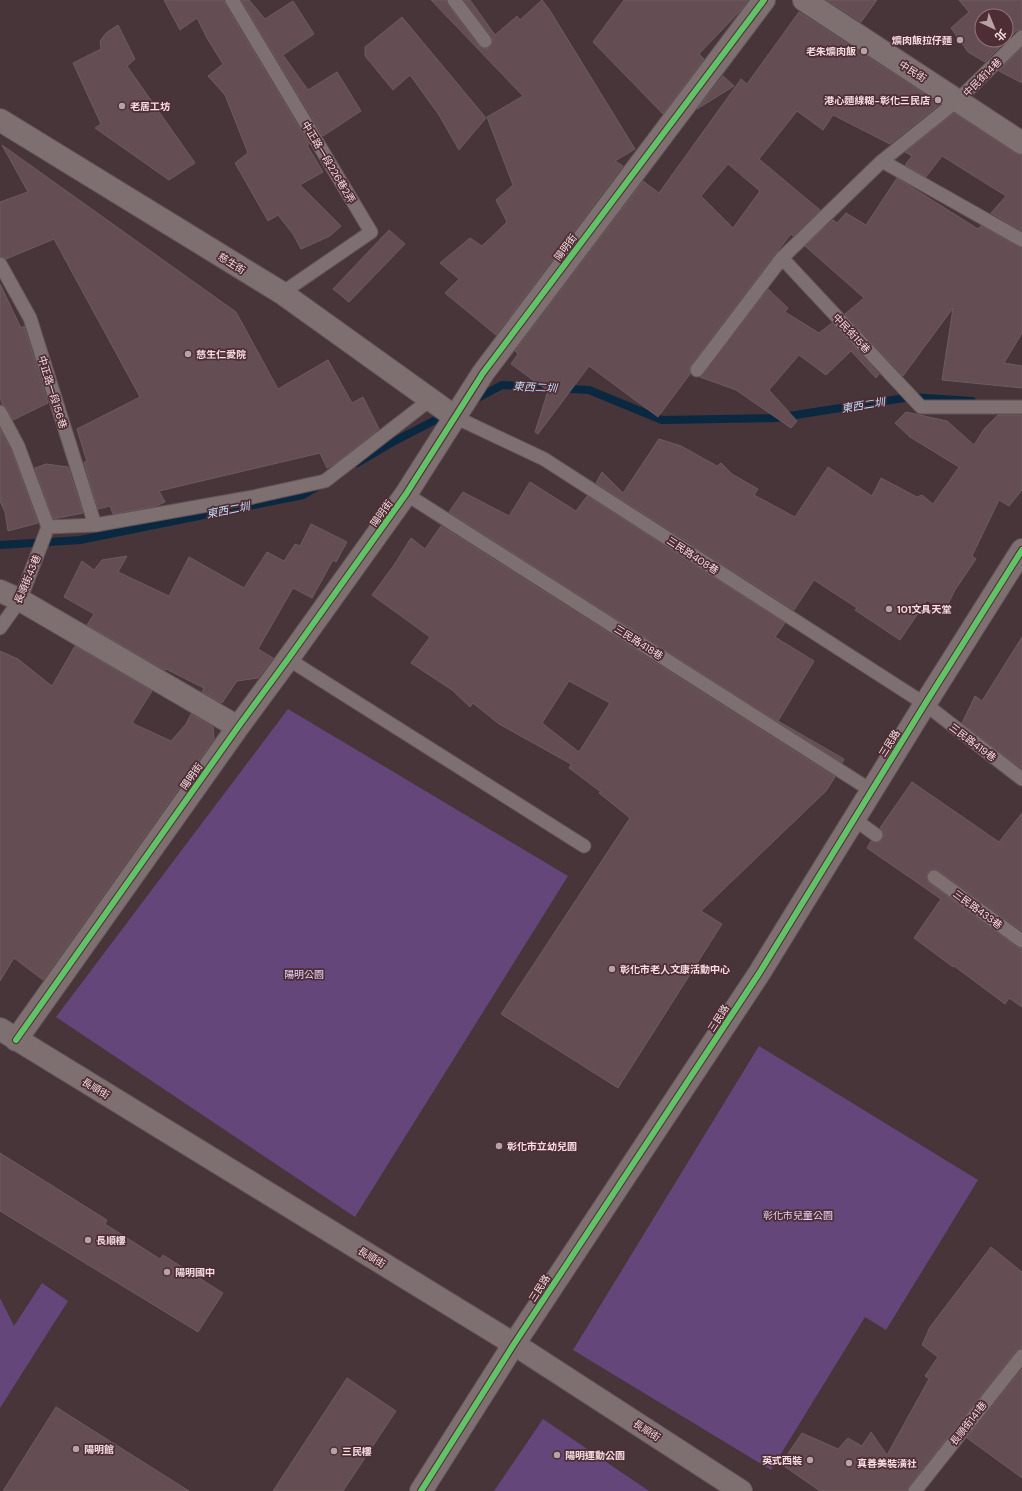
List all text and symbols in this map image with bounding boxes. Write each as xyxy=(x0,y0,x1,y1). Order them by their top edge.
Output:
north arrow xyxy=(974,8,1014,48)
text: 北 xyxy=(992,26,1010,44)
place label: 爌肉飯拉仔麵 xyxy=(891,34,952,47)
marker: 爌肉飯拉仔麵 xyxy=(955,35,965,45)
place label: 老朱爌肉飯 xyxy=(806,45,856,58)
marker: 老朱爌肉飯 xyxy=(859,46,869,56)
street label: 中民街14巷 xyxy=(960,55,1004,99)
street label: 中民街 xyxy=(897,58,929,85)
place label: 港心麵線糊-彰化三民店 xyxy=(824,94,930,107)
marker: 港心麵線糊-彰化三民店 xyxy=(933,95,943,105)
place label: 老居工坊 xyxy=(130,100,170,113)
marker: 老居工坊 xyxy=(117,101,127,111)
street label: 中正路一段226巷2弄 xyxy=(299,119,358,206)
street label: 陽明街 xyxy=(551,231,580,263)
street label: 慈生街 xyxy=(216,250,248,277)
street label: 中民街15巷 xyxy=(830,311,873,356)
place label: 慈生仁愛院 xyxy=(196,348,246,361)
marker: 慈生仁愛院 xyxy=(183,349,193,359)
street label: 中正路一段156巷 xyxy=(35,354,70,430)
water label: 東西二圳 xyxy=(513,379,559,395)
water label: 東西二圳 xyxy=(840,394,888,415)
street label: 陽明街 xyxy=(367,497,395,529)
water label: 東西二圳 xyxy=(205,499,253,521)
street label: 三民路408巷 xyxy=(664,534,721,577)
street label: 長順街43巷 xyxy=(11,553,44,606)
place label: 101文具天堂 xyxy=(897,603,951,616)
marker: 101文具天堂 xyxy=(884,604,894,614)
street label: 三民路418巷 xyxy=(612,622,666,663)
street label: 三民路419巷 xyxy=(947,721,999,764)
street label: 三民路 xyxy=(876,727,903,759)
street label: 陽明街 xyxy=(177,760,205,792)
street label: 三民路433巷 xyxy=(950,887,1005,932)
place label: 彰化市老人文康活動中心 xyxy=(620,963,730,976)
marker: 彰化市老人文康活動中心 xyxy=(607,964,617,974)
park label: 陽明公園 xyxy=(284,968,324,981)
street label: 三民路 xyxy=(705,1002,732,1034)
street label: 長順街 xyxy=(80,1075,112,1102)
place label: 彰化市立幼兒園 xyxy=(507,1140,577,1153)
marker: 彰化市立幼兒園 xyxy=(494,1141,504,1151)
park label: 彰化市兒童公園 xyxy=(763,1209,833,1222)
place label: 長順樓 xyxy=(96,1234,126,1247)
marker: 長順樓 xyxy=(83,1235,93,1245)
street label: 長順街 xyxy=(356,1244,388,1271)
place label: 陽明國中 xyxy=(175,1266,215,1279)
marker: 陽明國中 xyxy=(162,1267,172,1277)
street label: 三民路 xyxy=(526,1272,553,1304)
street label: 長順街141巷 xyxy=(947,1399,990,1448)
street label: 長順街 xyxy=(631,1417,663,1444)
place label: 陽明館 xyxy=(84,1443,114,1456)
marker: 陽明館 xyxy=(71,1444,81,1454)
place label: 三民樓 xyxy=(342,1445,372,1458)
marker: 三民樓 xyxy=(329,1446,339,1456)
place label: 陽明運動公園 xyxy=(565,1449,625,1462)
marker: 陽明運動公園 xyxy=(552,1450,562,1460)
place label: 英式西裝 xyxy=(762,1454,802,1467)
marker: 英式西裝 xyxy=(805,1455,815,1465)
place label: 真善美裝潢社 xyxy=(857,1457,917,1470)
marker: 真善美裝潢社 xyxy=(844,1458,854,1468)

